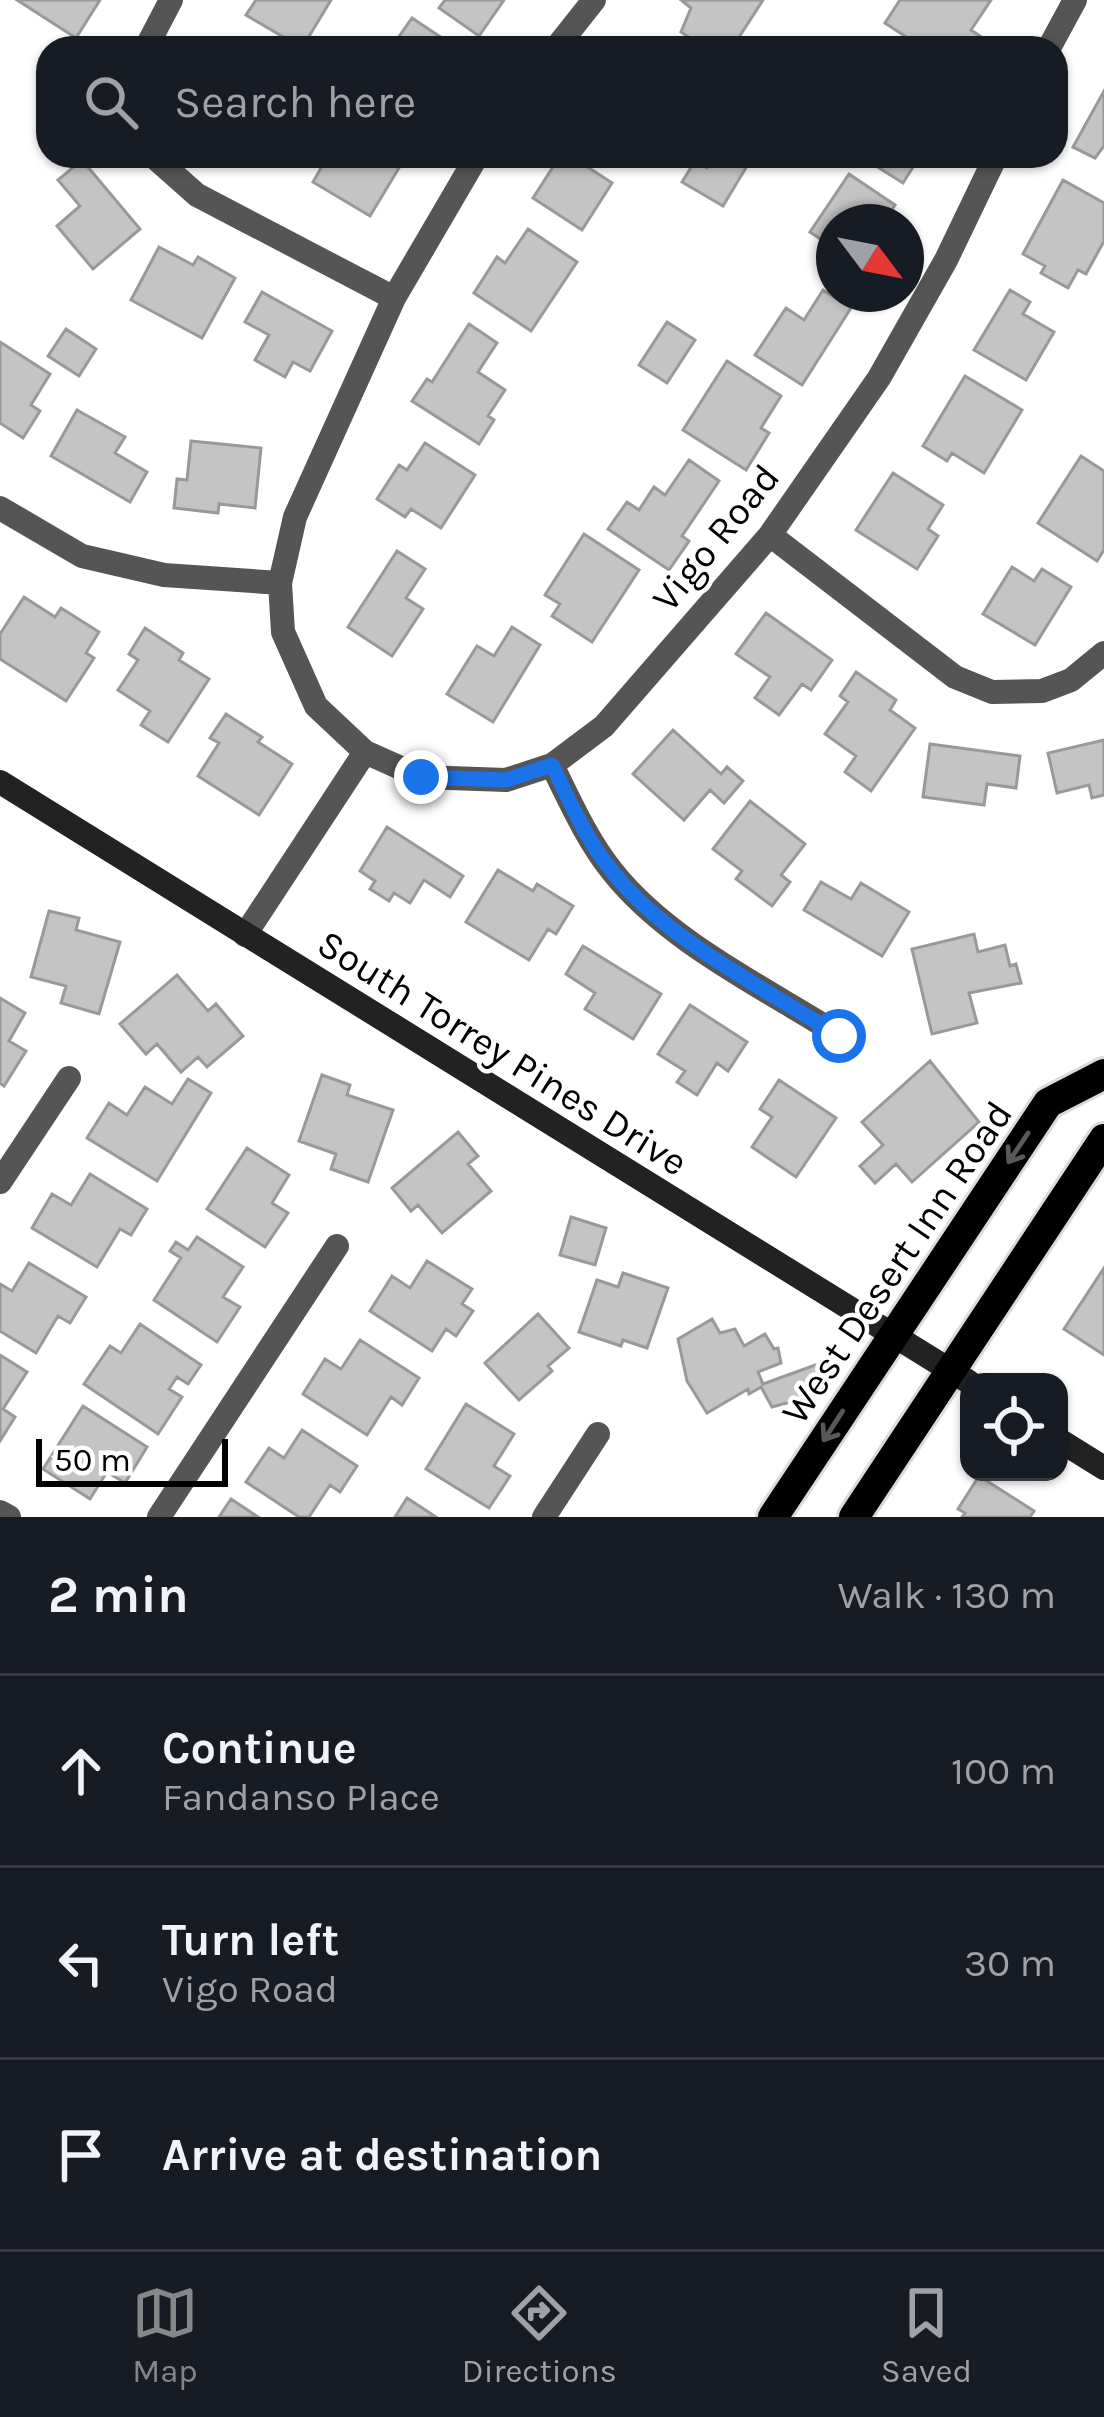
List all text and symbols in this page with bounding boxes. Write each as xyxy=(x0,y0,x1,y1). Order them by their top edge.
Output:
search box xyxy=(36,36,1068,168)
icon: search xyxy=(78,69,144,135)
text: Search here xyxy=(174,76,416,128)
north arrow xyxy=(816,204,924,312)
street label: Vigo Road xyxy=(643,455,789,620)
route end xyxy=(394,750,448,804)
street label: South Torrey Pines Drive xyxy=(309,920,696,1185)
route start xyxy=(812,1009,866,1063)
street label: West Desert Inn Road xyxy=(772,1092,1022,1433)
one-way arrow xyxy=(1006,1131,1031,1165)
map controls xyxy=(960,1373,1068,1481)
button: locate xyxy=(960,1373,1068,1481)
one-way arrow xyxy=(821,1409,846,1443)
scale bar xyxy=(36,1433,228,1486)
text: 50 m xyxy=(54,1441,131,1479)
text: 2 min xyxy=(48,1565,189,1625)
text: Walk · 130 m xyxy=(838,1572,1056,1618)
text: Continue xyxy=(162,1722,357,1774)
icon: ahead xyxy=(48,1738,114,1804)
text: 100 m xyxy=(951,1748,1056,1794)
text: Fandanso Place xyxy=(162,1774,440,1820)
text: Turn left xyxy=(162,1914,339,1966)
icon: left xyxy=(48,1930,114,1996)
text: 30 m xyxy=(964,1940,1056,1986)
text: Vigo Road xyxy=(162,1966,338,2012)
icon: arrive xyxy=(48,2122,114,2188)
text: Arrive at destination xyxy=(162,2129,602,2181)
tab: Map xyxy=(132,2280,198,2390)
tab: Directions xyxy=(462,2280,617,2390)
tab: Saved xyxy=(881,2280,972,2390)

